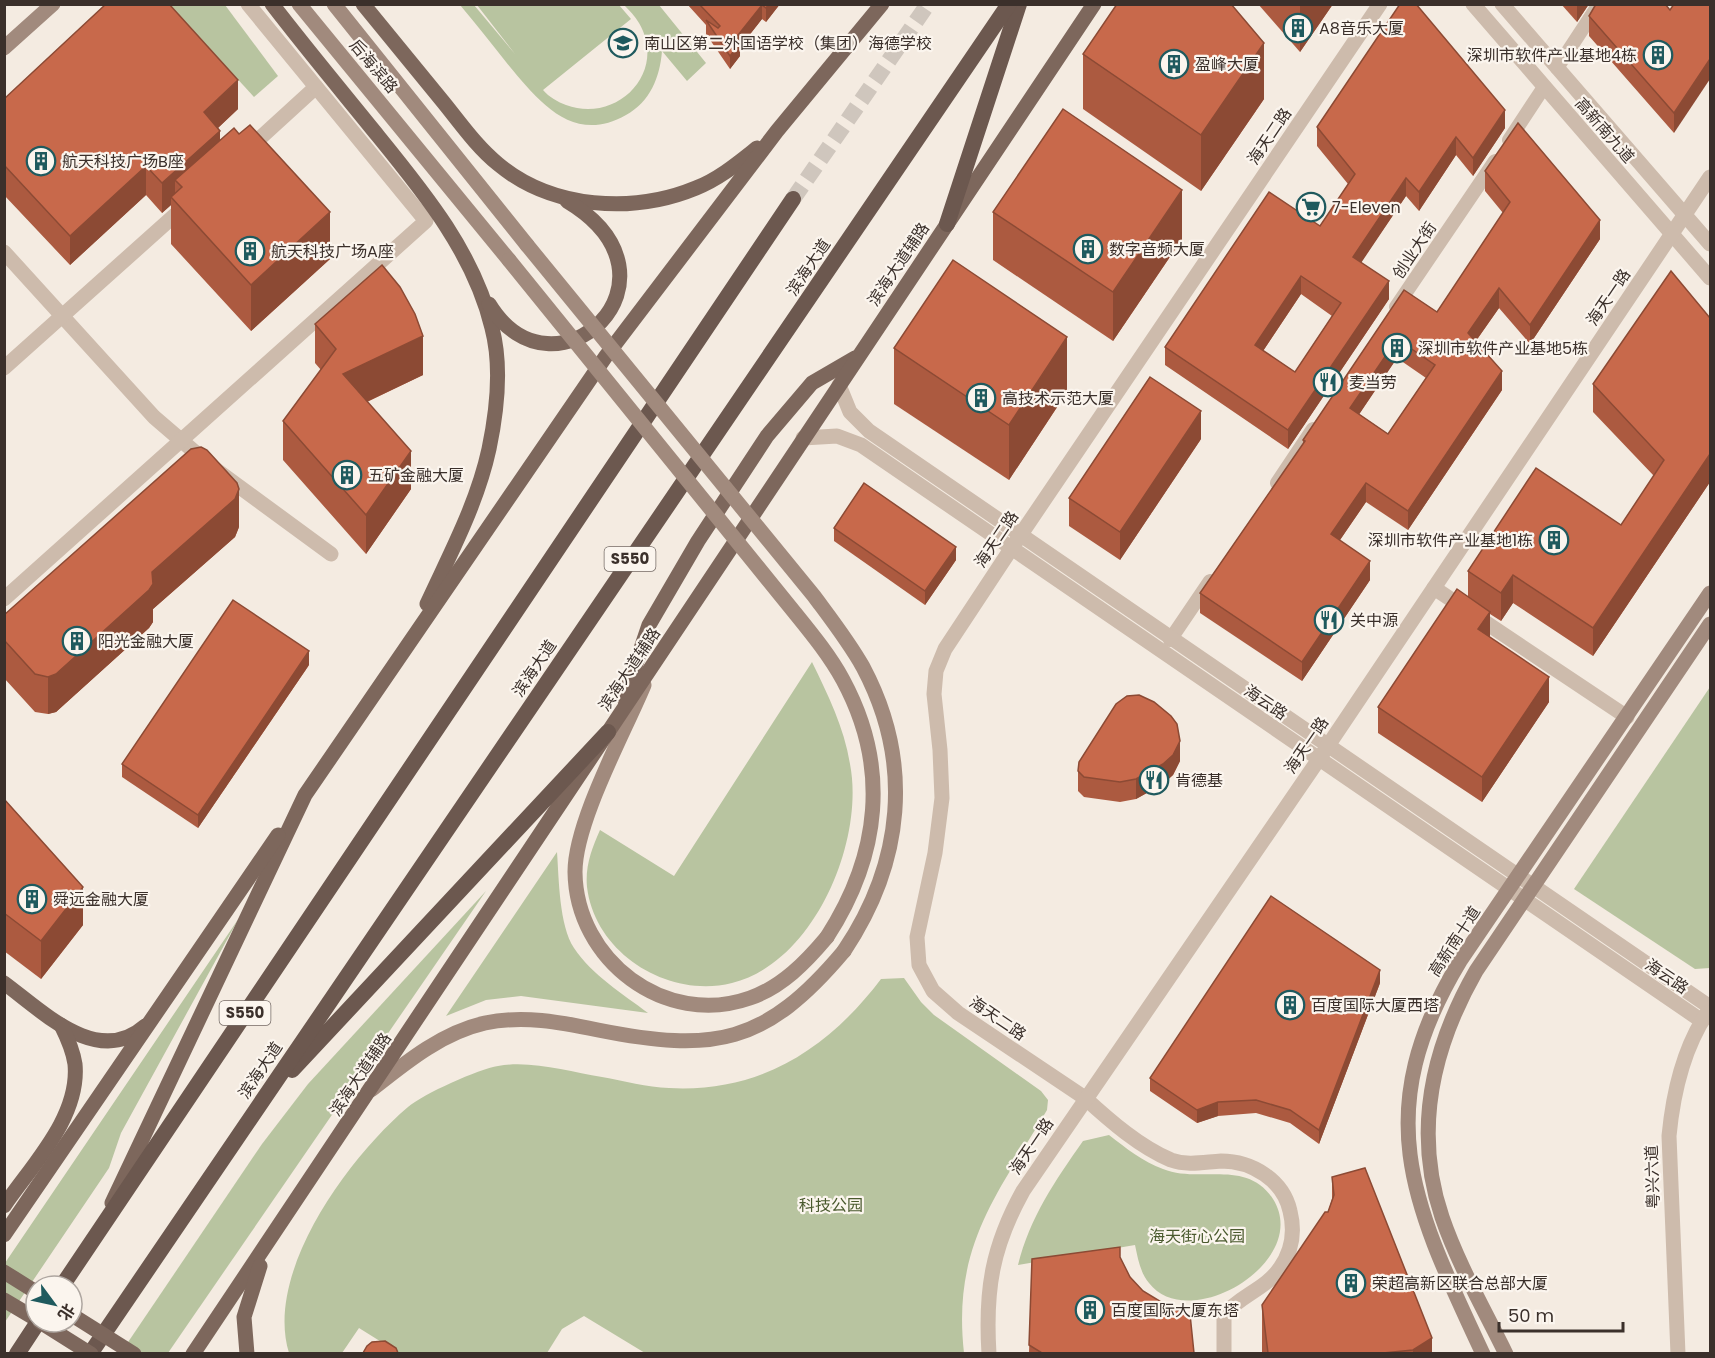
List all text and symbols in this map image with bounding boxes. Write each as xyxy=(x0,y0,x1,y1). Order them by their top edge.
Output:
building icon: A8音乐大厦 xyxy=(1282,12,1314,44)
place label: A8音乐大厦 xyxy=(1319,17,1404,40)
school or university icon: 南山区第二外国语学校（集团）海德学校 xyxy=(607,27,639,59)
place label: 南山区第二外国语学校（集团）海德学校 xyxy=(644,32,932,55)
street label: 后海滨路 xyxy=(344,34,403,98)
building icon: 深圳市软件产业基地4栋 xyxy=(1642,39,1674,71)
place label: 深圳市软件产业基地4栋 xyxy=(1467,44,1637,67)
building icon: 盈峰大厦 xyxy=(1158,48,1190,80)
place label: 盈峰大厦 xyxy=(1195,53,1259,76)
street label: 高新南九道 xyxy=(1570,93,1640,168)
street label: 海天二路 xyxy=(1242,103,1297,169)
building icon: 航天科技广场B座 xyxy=(25,145,57,177)
place label: 航天科技广场B座 xyxy=(62,150,184,173)
supermarket icon: 7-Eleven xyxy=(1295,191,1327,223)
place label: 7-Eleven xyxy=(1332,196,1401,219)
street label: 创业大街 xyxy=(1387,217,1442,283)
street label: 滨海大道辅路 xyxy=(862,218,935,311)
building icon: 数字音频大厦 xyxy=(1072,233,1104,265)
street label: 滨海大道 xyxy=(781,234,836,300)
building icon: 航天科技广场A座 xyxy=(234,235,266,267)
place label: 数字音频大厦 xyxy=(1109,238,1205,261)
place label: 航天科技广场A座 xyxy=(271,240,394,263)
street label: 海天一路 xyxy=(1581,264,1636,330)
building icon: 深圳市软件产业基地5栋 xyxy=(1381,332,1413,364)
place label: 深圳市软件产业基地5栋 xyxy=(1418,337,1588,360)
restaurant icon: 麦当劳 xyxy=(1312,366,1344,398)
place label: 麦当劳 xyxy=(1349,371,1397,394)
building icon: 高技术示范大厦 xyxy=(965,382,997,414)
place label: 高技术示范大厦 xyxy=(1002,387,1114,410)
building icon: 五矿金融大厦 xyxy=(331,459,363,491)
place label: 五矿金融大厦 xyxy=(368,464,464,487)
street label: 海天二路 xyxy=(969,506,1024,572)
building icon: 深圳市软件产业基地1栋 xyxy=(1538,524,1570,556)
place label: 深圳市软件产业基地1栋 xyxy=(1368,529,1533,552)
road number: S550 xyxy=(604,547,656,571)
restaurant icon: 关中源 xyxy=(1313,604,1345,636)
place label: 关中源 xyxy=(1350,609,1398,632)
street label: 滨海大道辅路 xyxy=(593,623,666,716)
building icon: 阳光金融大厦 xyxy=(61,625,93,657)
place label: 阳光金融大厦 xyxy=(98,630,194,653)
street label: 滨海大道 xyxy=(507,635,562,701)
street label: 海云路 xyxy=(1239,679,1292,725)
street label: 海天一路 xyxy=(1279,712,1334,778)
restaurant icon: 肯德基 xyxy=(1138,764,1170,796)
place label: 肯德基 xyxy=(1175,769,1223,792)
building icon: 舜远金融大厦 xyxy=(16,883,48,915)
place label: 舜远金融大厦 xyxy=(53,888,149,911)
street label: 高新南十道 xyxy=(1423,901,1486,981)
street label: 海云路 xyxy=(1640,953,1693,999)
building icon: 百度国际大厦西塔 xyxy=(1274,989,1306,1021)
street label: 海天二路 xyxy=(965,991,1031,1046)
place label: 百度国际大厦西塔 xyxy=(1311,994,1439,1017)
road number: S550 xyxy=(220,1001,270,1025)
street label: 滨海大道辅路 xyxy=(324,1028,397,1121)
street label: 滨海大道 xyxy=(233,1037,288,1103)
street label: 海天一路 xyxy=(1004,1113,1059,1179)
street label: 粤兴六道 xyxy=(1640,1145,1665,1209)
park label: 科技公园 xyxy=(799,1194,863,1217)
park label: 海天街心公园 xyxy=(1149,1225,1245,1248)
building icon: 荣超高新区联合总部大厦 xyxy=(1335,1267,1367,1299)
place label: 荣超高新区联合总部大厦 xyxy=(1372,1272,1548,1295)
north arrow xyxy=(24,1274,84,1334)
building icon: 百度国际大厦东塔 xyxy=(1074,1294,1106,1326)
scale bar xyxy=(1499,1295,1624,1333)
text: 北 xyxy=(52,1299,80,1325)
place label: 百度国际大厦东塔 xyxy=(1111,1299,1239,1322)
text: 50 m xyxy=(1508,1303,1554,1328)

